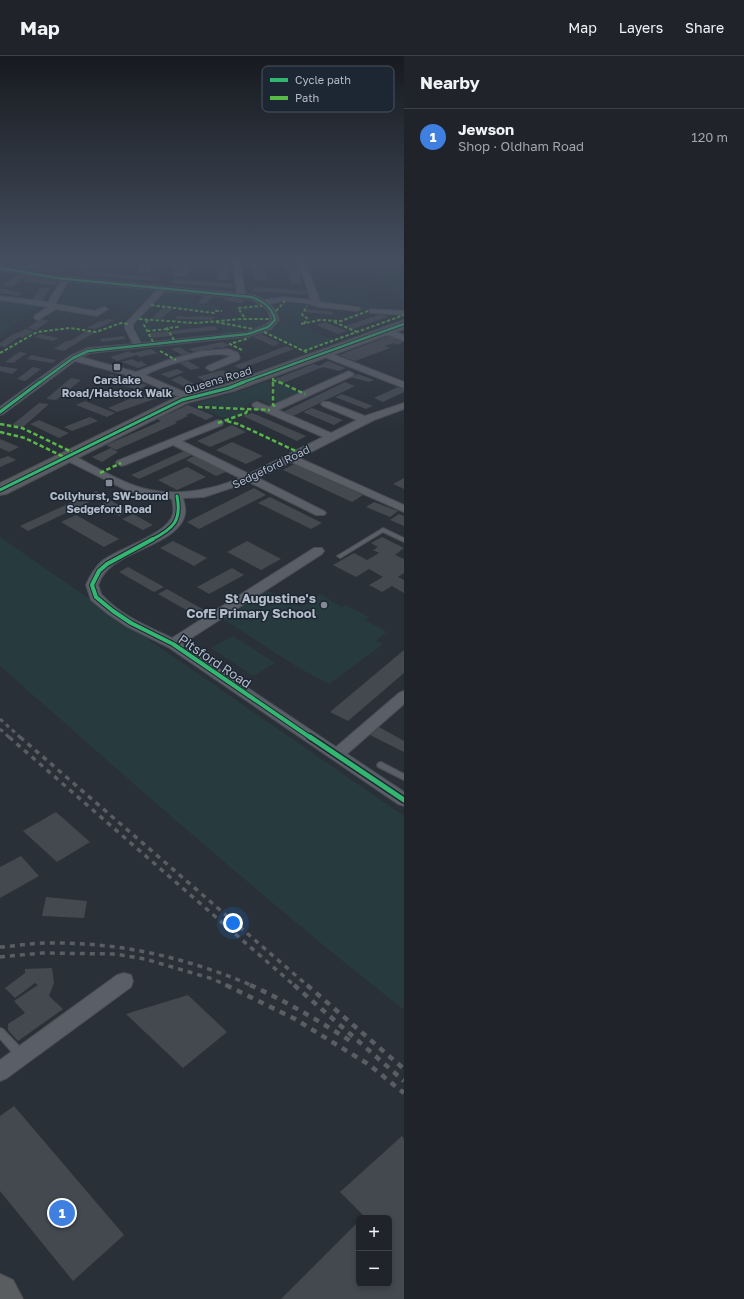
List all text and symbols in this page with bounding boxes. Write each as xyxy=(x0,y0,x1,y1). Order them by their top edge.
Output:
text: Map xyxy=(20,16,60,39)
text: Map xyxy=(568,19,597,36)
text: Layers xyxy=(619,19,663,36)
text: Share xyxy=(685,19,724,36)
legend xyxy=(262,66,394,112)
text: Nearby xyxy=(420,72,480,93)
text: Cycle path xyxy=(295,73,351,86)
text: Path xyxy=(295,91,319,104)
text: Jewson xyxy=(458,120,514,138)
text: 1 xyxy=(430,129,436,145)
text: 120 m xyxy=(691,129,728,145)
text: Shop · Oldham Road xyxy=(458,138,584,154)
marker: Carslake Road/Halstock Walk xyxy=(112,362,122,372)
street label: Queens Road xyxy=(183,363,253,396)
place label: Carslake Road/Halstock Walk xyxy=(62,373,173,399)
street label: Sedgeford Road xyxy=(230,442,312,491)
marker: Collyhurst, SW-bound Sedgeford Road xyxy=(104,478,114,488)
place label: Collyhurst, SW-bound Sedgeford Road xyxy=(50,489,168,515)
place label: St Augustine's CofE Primary School xyxy=(186,590,317,621)
marker: St Augustine's CofE Primary School xyxy=(319,600,329,610)
street label: Pitsford Road xyxy=(175,631,255,691)
your location xyxy=(223,913,243,933)
pin: 1 xyxy=(49,1198,75,1228)
map controls xyxy=(356,1215,392,1287)
button: + xyxy=(356,1215,392,1251)
button: − xyxy=(356,1251,392,1287)

